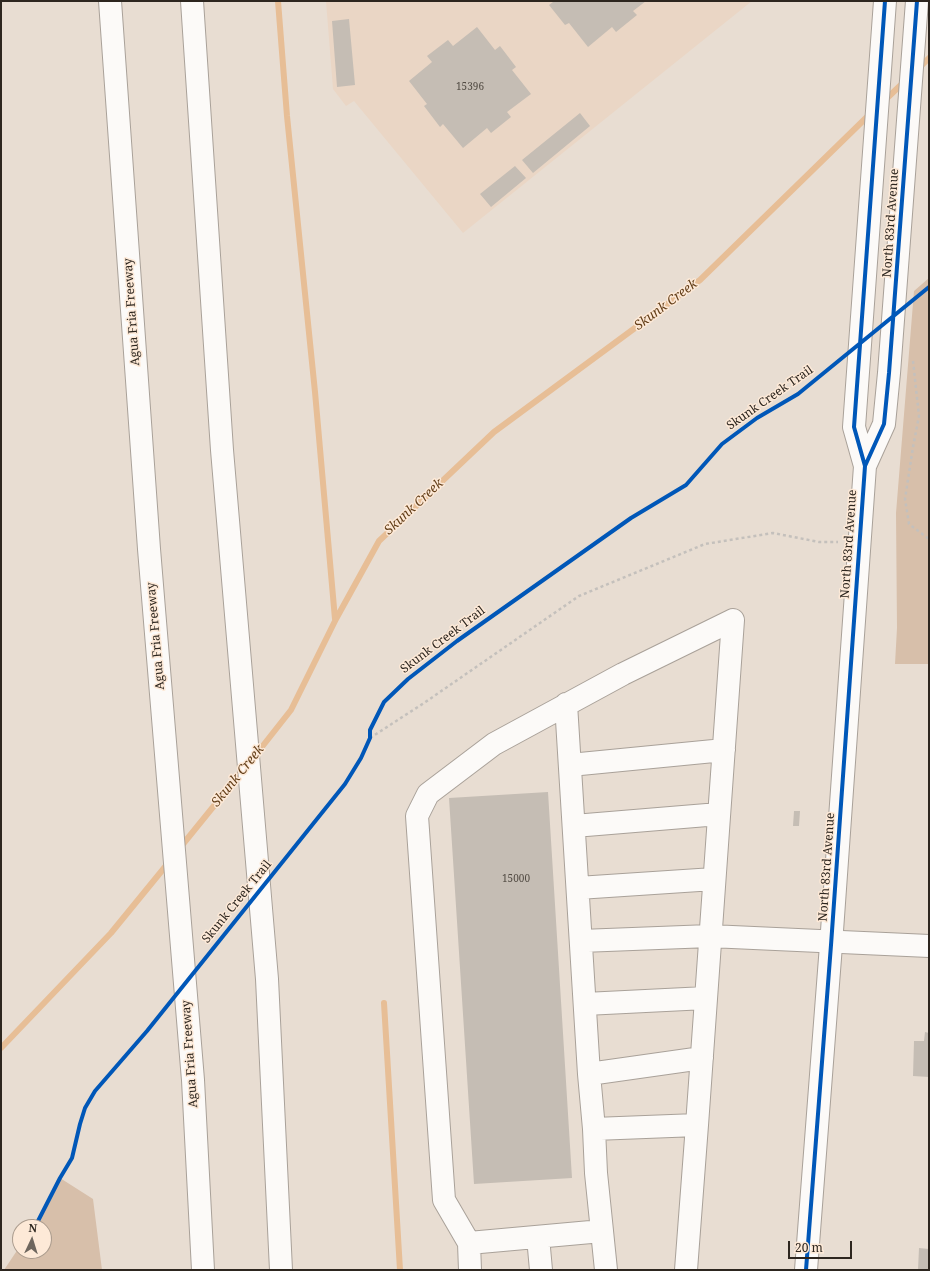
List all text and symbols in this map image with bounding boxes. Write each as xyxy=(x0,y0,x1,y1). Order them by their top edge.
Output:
house number: 15396 xyxy=(456,81,484,93)
street label: North 83rd Avenue xyxy=(880,168,902,278)
street label: Agua Fria Freeway xyxy=(121,258,143,366)
water label: Skunk Creek xyxy=(631,276,701,334)
street label: Skunk Creek Trail xyxy=(724,363,816,433)
water label: Skunk Creek xyxy=(381,476,447,538)
street label: North 83rd Avenue xyxy=(838,489,860,599)
street label: Agua Fria Freeway xyxy=(144,582,168,690)
street label: Skunk Creek Trail xyxy=(398,604,488,676)
water label: Skunk Creek xyxy=(208,742,268,810)
street label: North 83rd Avenue xyxy=(816,812,838,922)
street label: Skunk Creek Trail xyxy=(199,858,275,946)
house number: 15000 xyxy=(502,873,530,885)
street label: Agua Fria Freeway xyxy=(179,1000,201,1108)
north arrow xyxy=(12,1219,52,1259)
text: N xyxy=(28,1220,38,1235)
scale bar xyxy=(790,1233,854,1259)
text: 20 m xyxy=(795,1239,823,1256)

